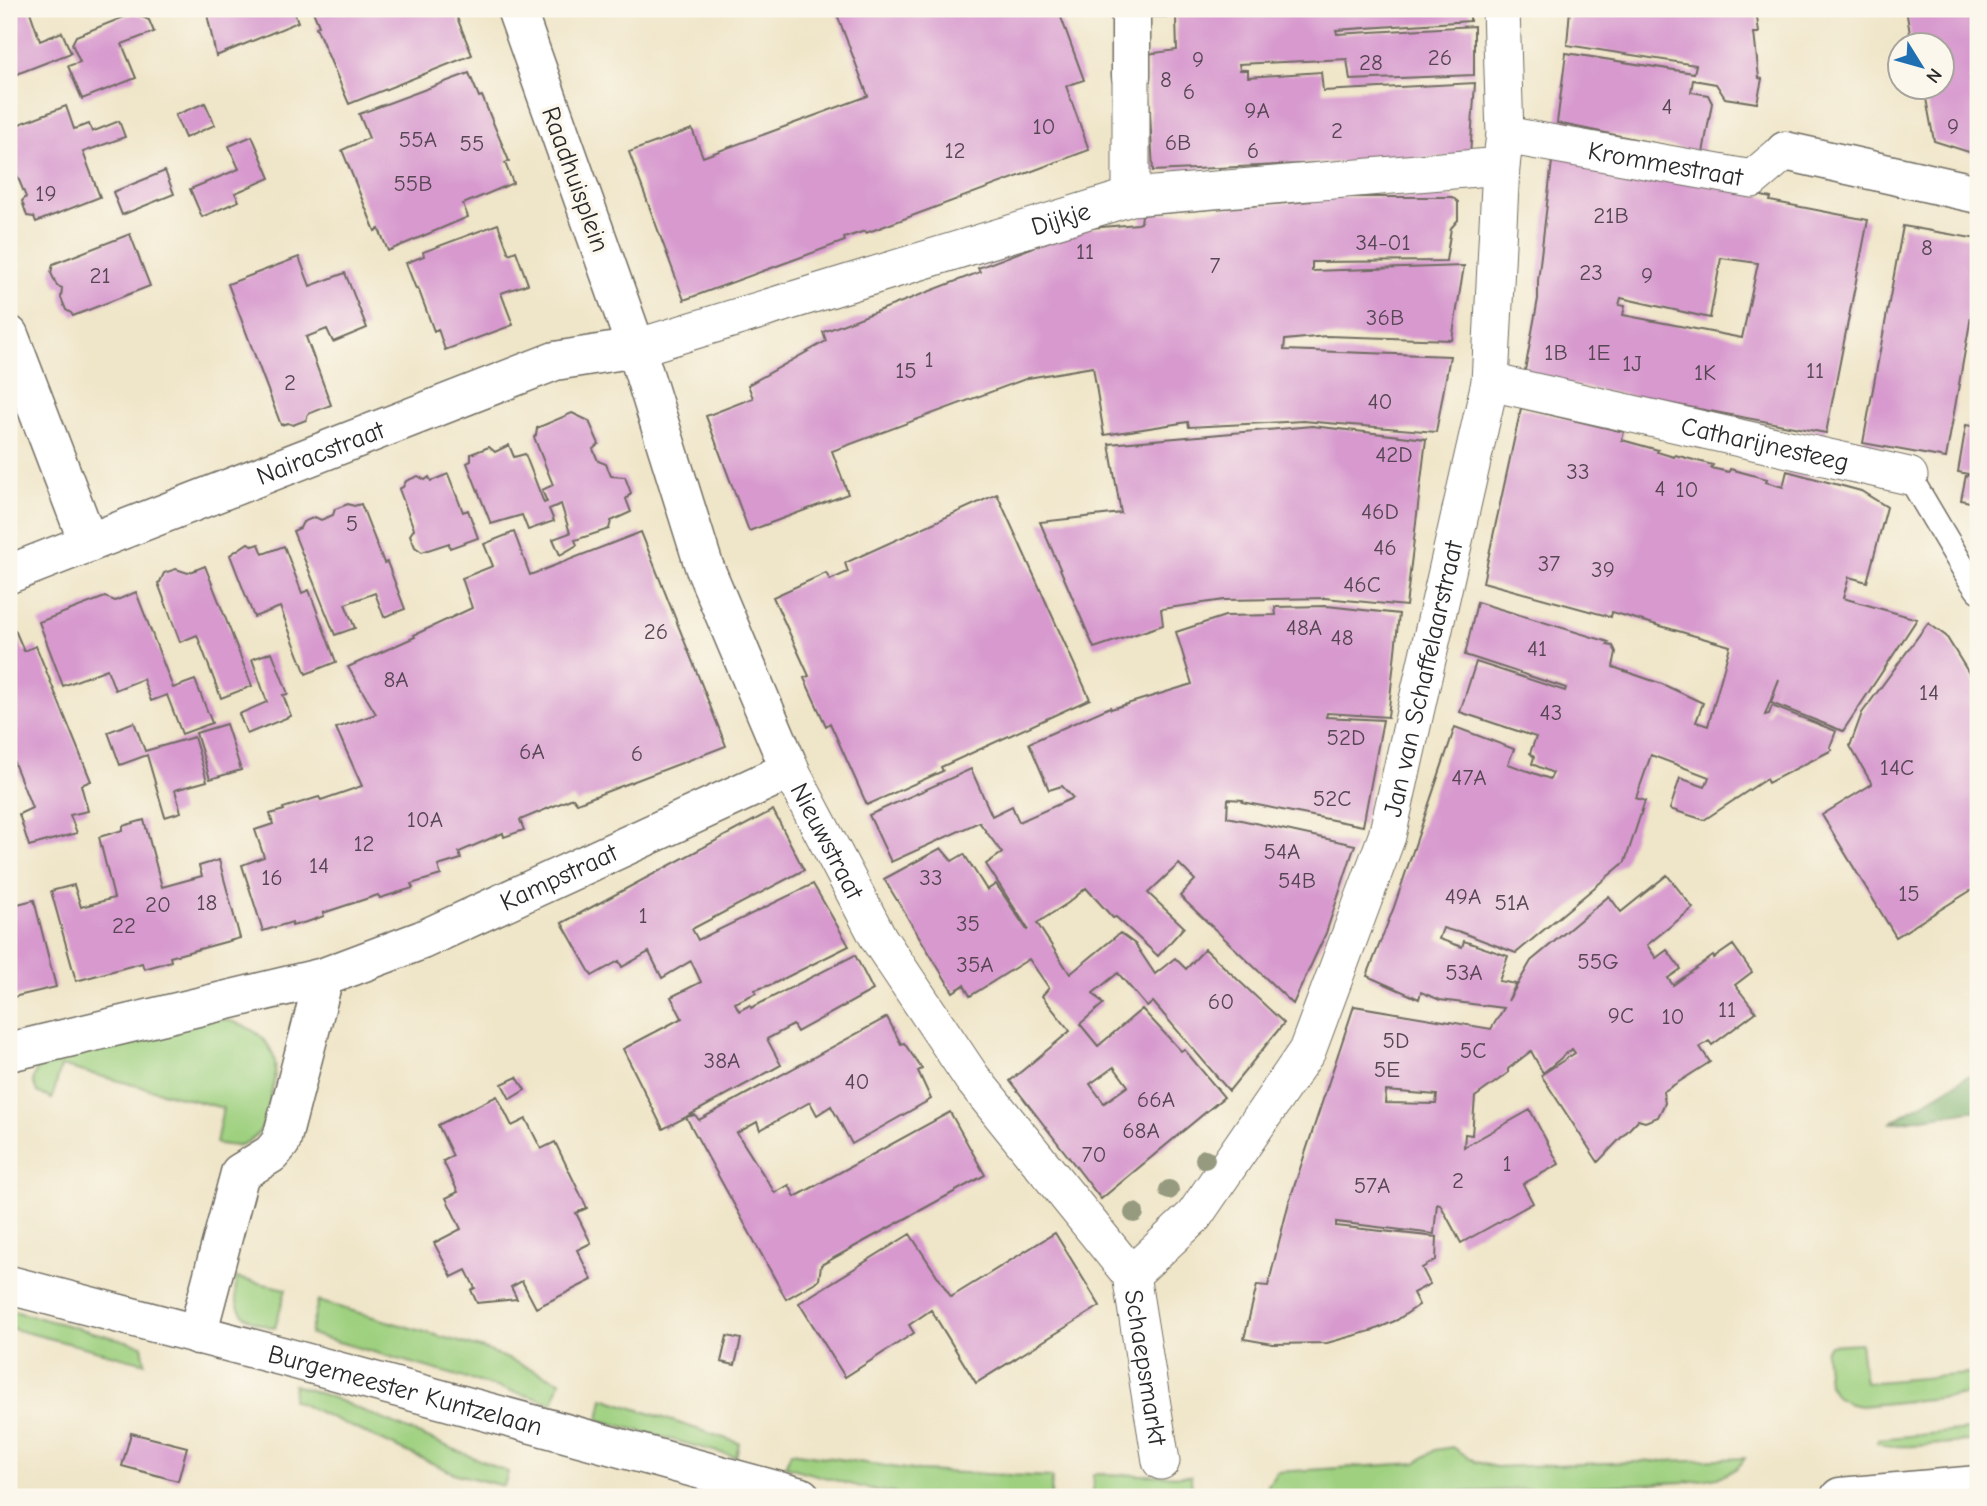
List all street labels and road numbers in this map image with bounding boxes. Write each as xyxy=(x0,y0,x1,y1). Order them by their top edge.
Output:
street label: Raadhuisplein xyxy=(535,103,615,256)
street label: Krommestraat xyxy=(1586,136,1747,193)
street label: Dijkje xyxy=(1028,196,1094,243)
street label: Catharijnesteeg xyxy=(1678,411,1852,478)
street label: Nairacstraat xyxy=(252,415,390,492)
street label: Jan van Schaffelaarstraat xyxy=(1378,537,1470,820)
street label: Nieuwstraat xyxy=(783,778,870,906)
street label: Kampstraat xyxy=(496,837,624,918)
street label: Schaepsmarkt xyxy=(1118,1288,1172,1449)
street label: Burgemeester Kuntzelaan xyxy=(265,1339,546,1442)

